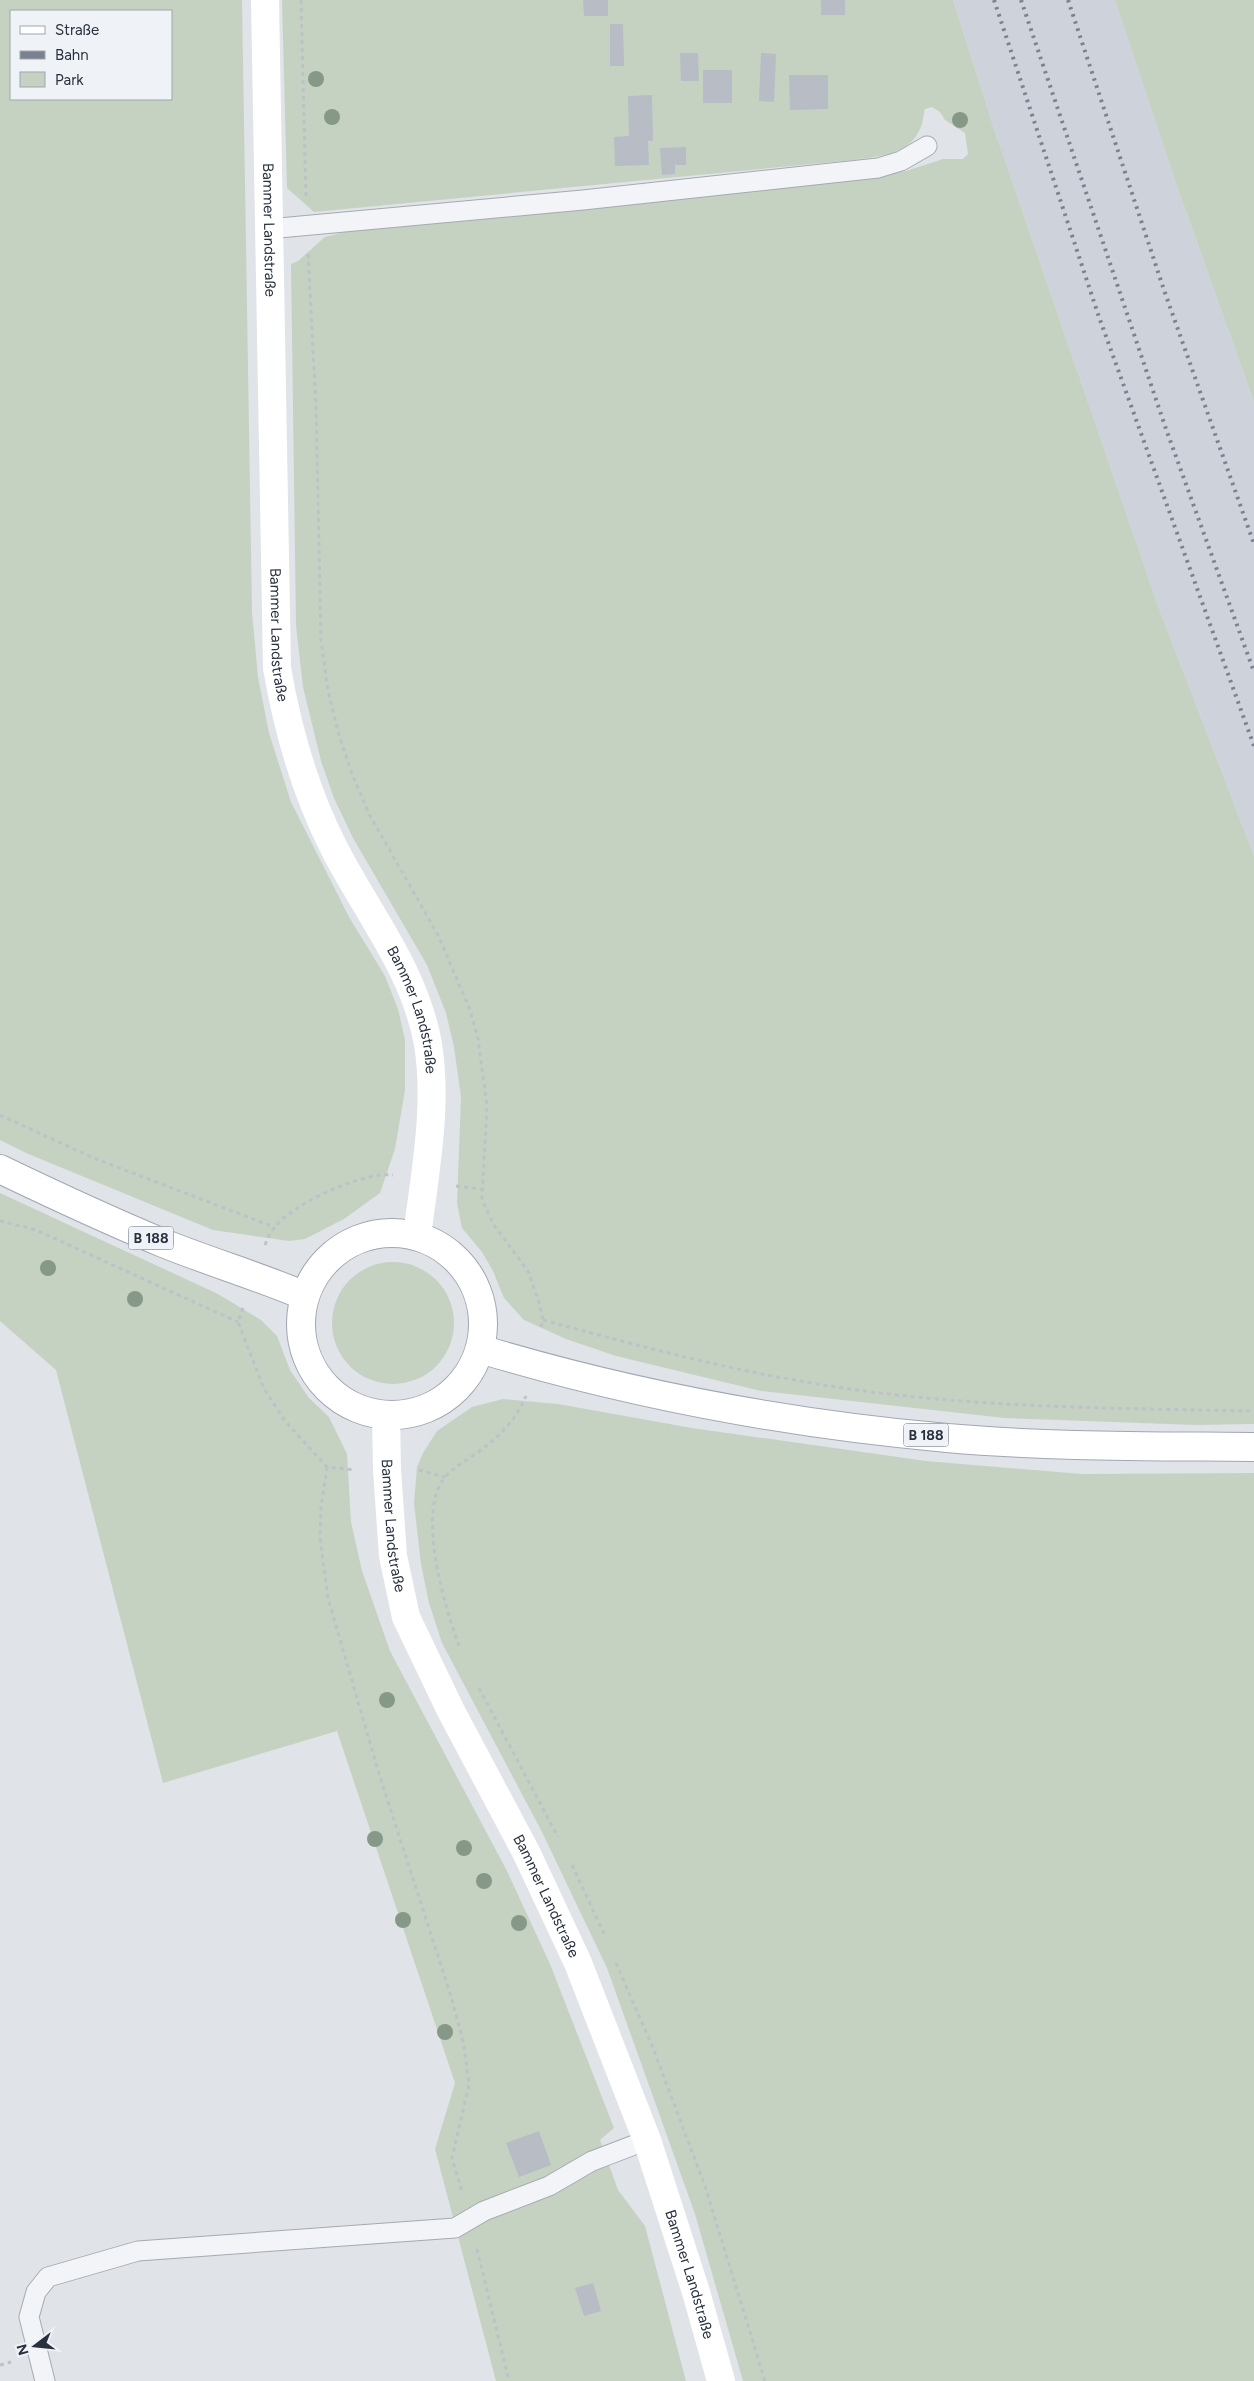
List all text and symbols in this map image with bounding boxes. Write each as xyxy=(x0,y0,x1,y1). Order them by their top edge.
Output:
legend xyxy=(10,10,172,100)
text: Straße xyxy=(55,21,99,39)
text: Bahn xyxy=(55,46,89,64)
text: Park xyxy=(55,71,84,89)
street label: Bammer Landstraße xyxy=(259,163,279,297)
street label: Bammer Landstraße xyxy=(266,568,292,703)
street label: Bammer Landstraße xyxy=(383,943,440,1074)
road number: B 188 xyxy=(128,1226,174,1250)
road number: B 188 xyxy=(904,1424,948,1446)
street label: Bammer Landstraße xyxy=(378,1459,409,1594)
street label: Bammer Landstraße xyxy=(509,1831,583,1960)
street label: Bammer Landstraße xyxy=(661,2208,718,2341)
north arrow xyxy=(10,2321,60,2371)
text: N xyxy=(13,2342,33,2357)

